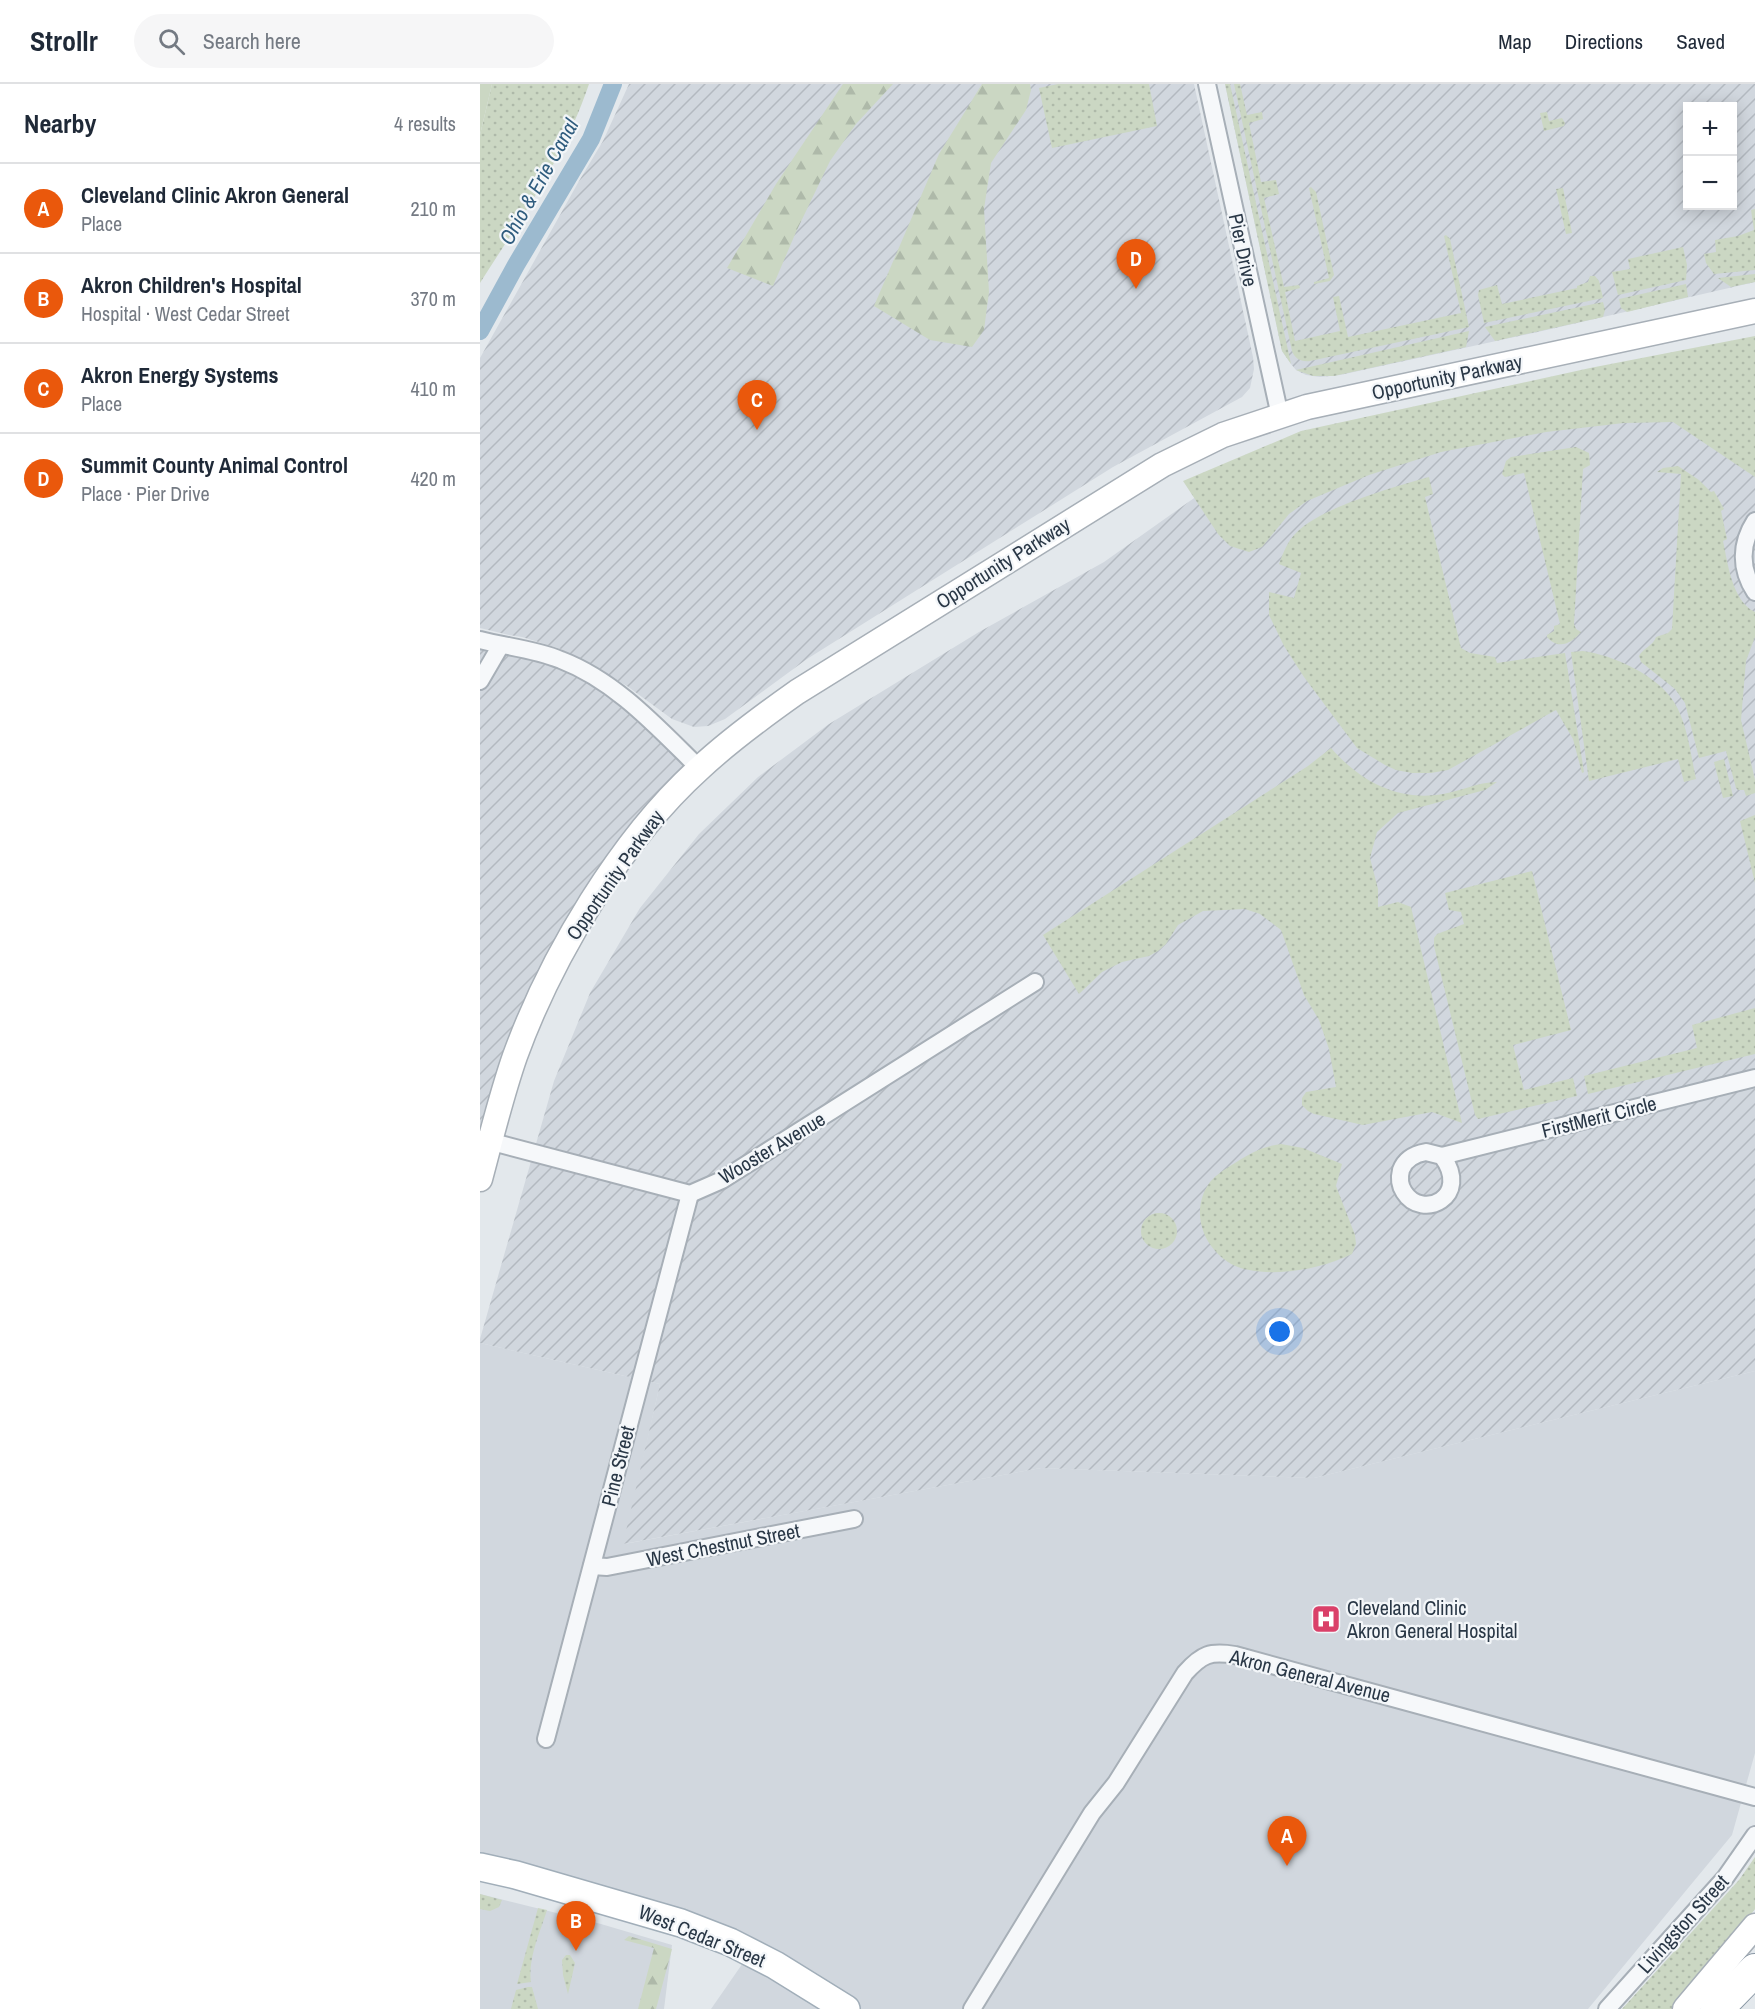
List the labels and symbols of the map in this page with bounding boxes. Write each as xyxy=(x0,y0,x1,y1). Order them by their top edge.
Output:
water label: Ohio & Erie Canal xyxy=(492,113,586,250)
street label: Pier Drive xyxy=(1223,211,1264,289)
pin: D xyxy=(1116,240,1156,289)
street label: Opportunity Parkway xyxy=(1369,347,1525,406)
pin: C xyxy=(738,380,776,430)
street label: Opportunity Parkway xyxy=(931,510,1076,615)
street label: Opportunity Parkway xyxy=(560,804,670,945)
street label: FirstMerit Circle xyxy=(1539,1089,1659,1144)
street label: Wooster Avenue xyxy=(713,1105,830,1190)
your location xyxy=(1265,1317,1294,1346)
street label: Pine Street xyxy=(594,1422,641,1509)
street label: West Chestnut Street xyxy=(644,1516,802,1573)
place label: Cleveland Clinic Akron General Hospital xyxy=(1346,1594,1517,1644)
hospital icon: Cleveland Clinic Akron General Hospital xyxy=(1310,1603,1342,1635)
street label: Akron General Avenue xyxy=(1226,1642,1393,1709)
pin: A xyxy=(1268,1816,1306,1866)
street label: Livingston Street xyxy=(1631,1868,1734,1979)
street label: West Cedar Street xyxy=(635,1898,770,1973)
pin: B xyxy=(556,1902,596,1951)

